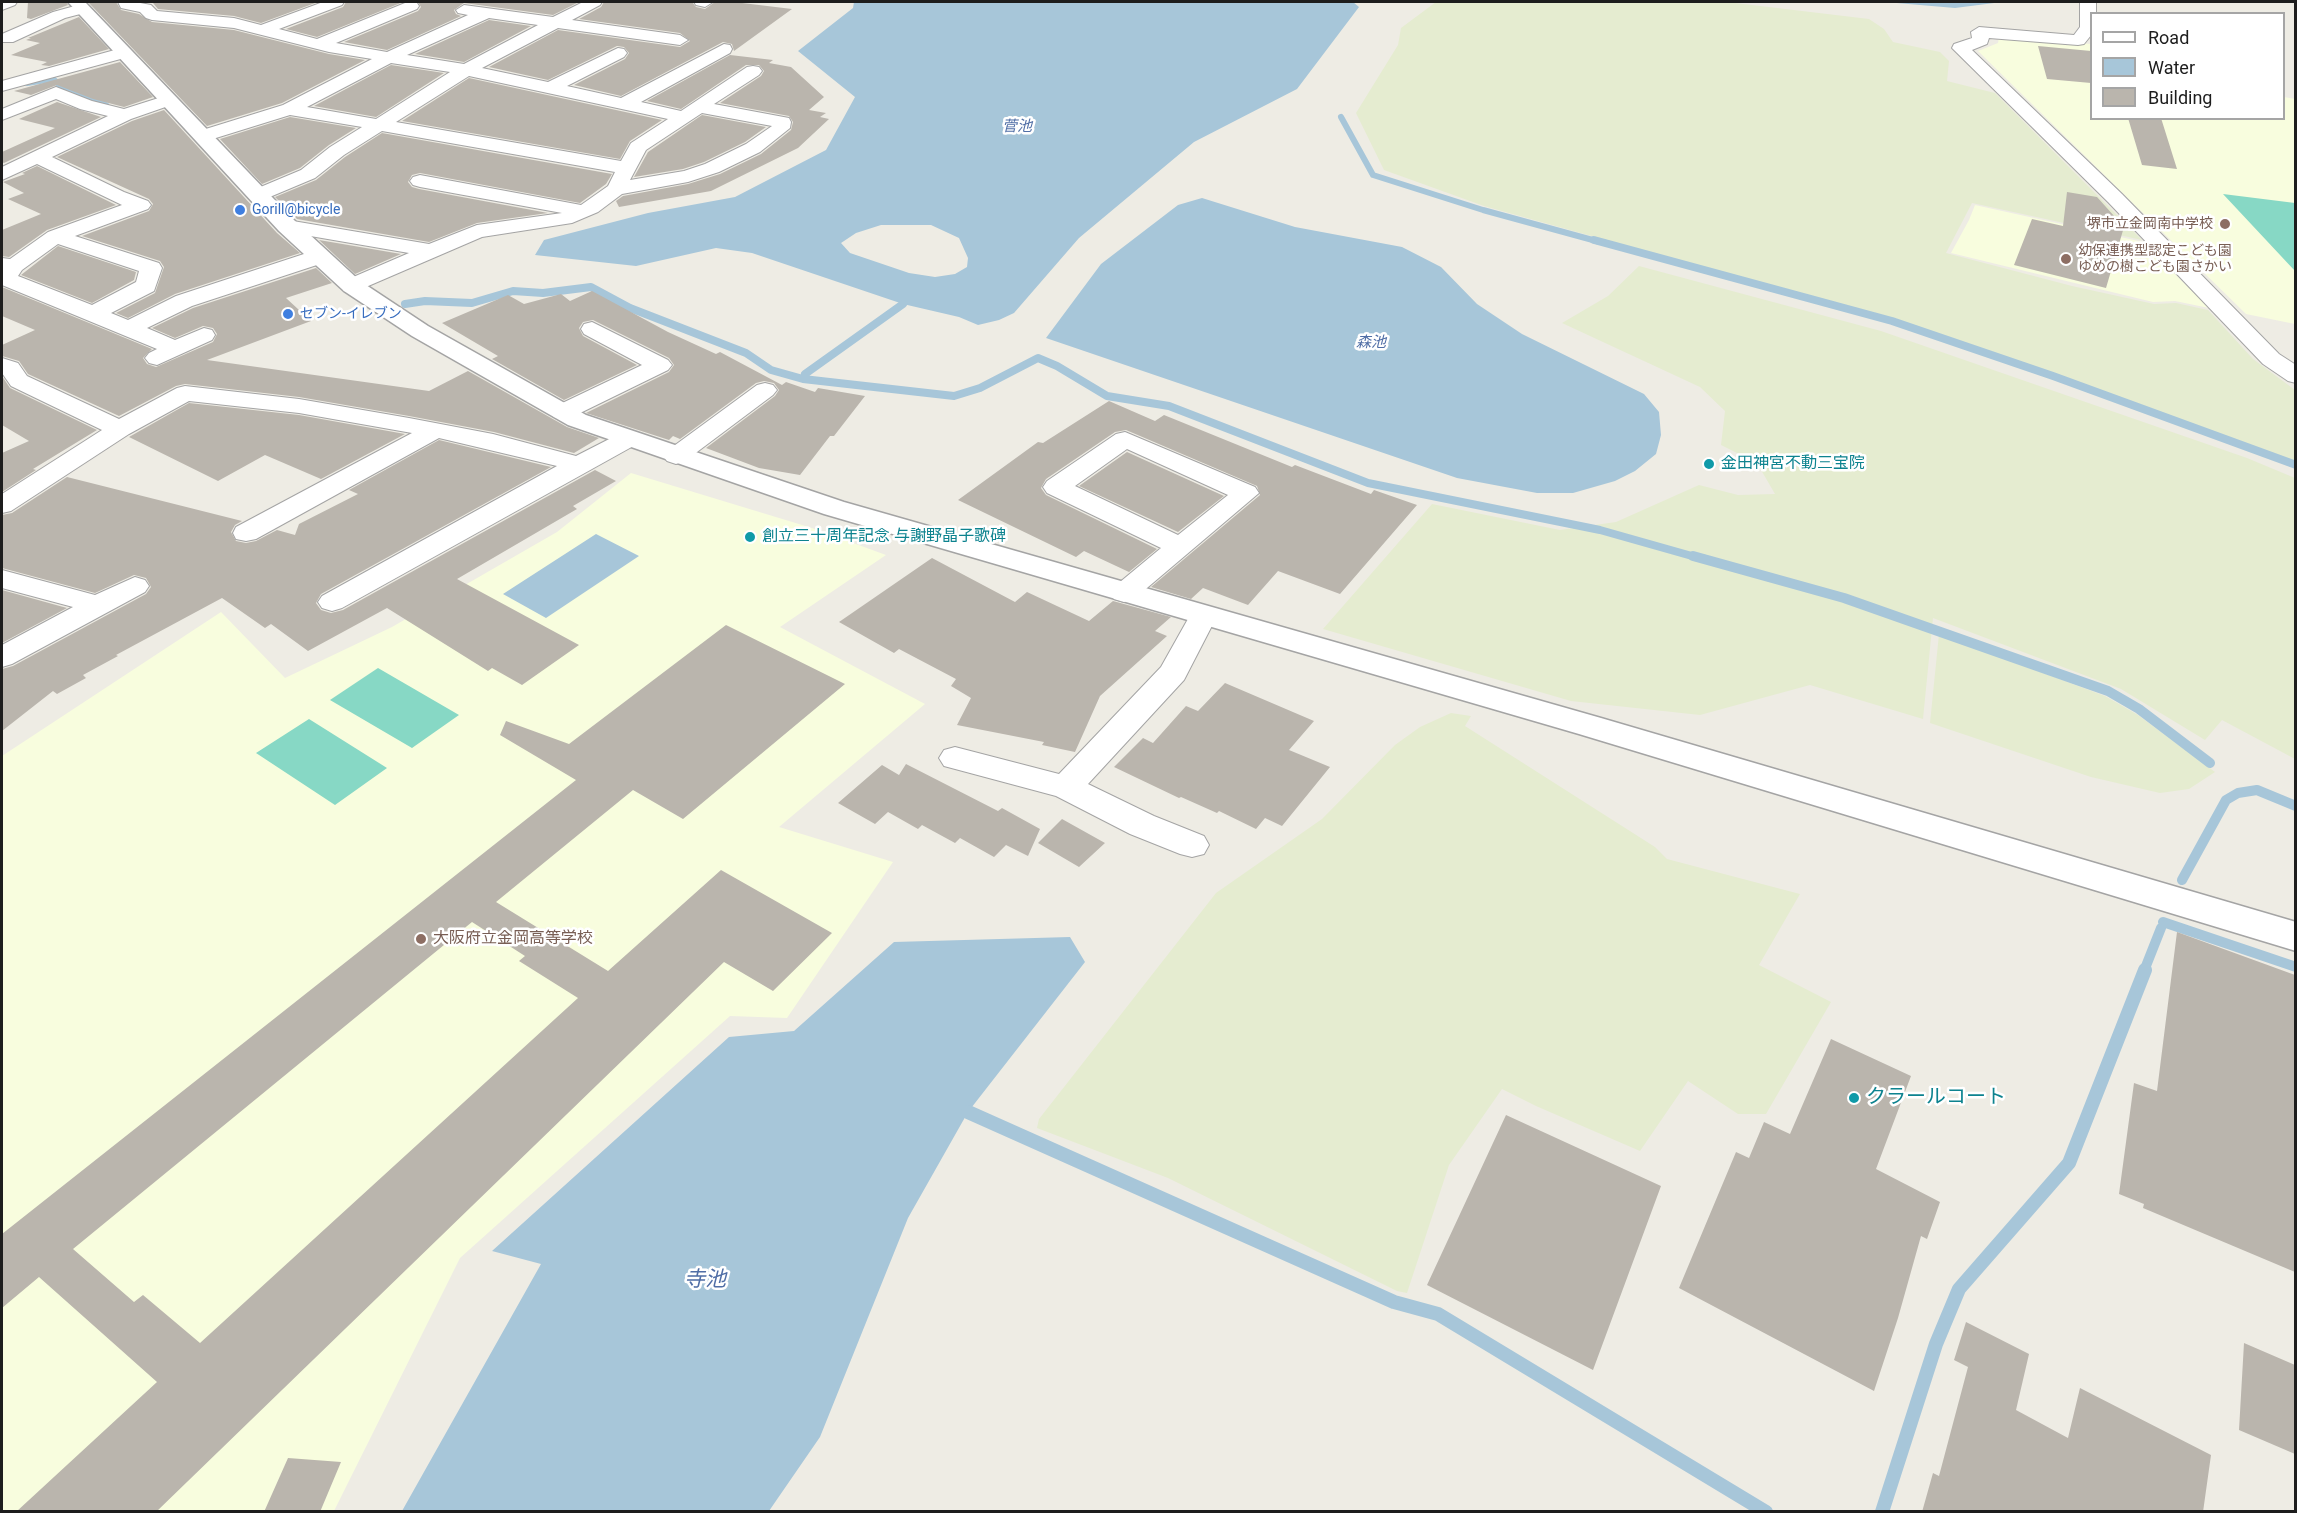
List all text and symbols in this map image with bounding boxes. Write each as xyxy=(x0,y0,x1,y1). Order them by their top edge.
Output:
legend xyxy=(2090,12,2285,120)
text: Road xyxy=(2148,27,2189,48)
text: Water xyxy=(2148,57,2195,78)
text: Building xyxy=(2148,87,2212,108)
water label: 菅池 xyxy=(1002,118,1032,136)
place label: Gorill@bicycle xyxy=(252,202,340,218)
marker: Gorill@bicycle xyxy=(233,203,247,217)
place label: 堺市立金岡南中学校 xyxy=(2087,216,2213,232)
marker: 堺市立金岡南中学校 xyxy=(2218,217,2232,231)
place label: 幼保連携型認定こども園 ゆめの樹こども園さかい xyxy=(2078,243,2232,276)
marker: 幼保連携型認定こども園 ゆめの樹こども園さかい xyxy=(2059,252,2073,266)
place label: セブン-イレブン xyxy=(300,306,402,322)
marker: セブン-イレブン xyxy=(281,307,295,321)
water label: 森池 xyxy=(1356,334,1386,352)
place label: 金田神宮不動三宝院 xyxy=(1721,454,1865,474)
marker: 金田神宮不動三宝院 xyxy=(1702,457,1716,471)
place label: 創立三十周年記念 与謝野晶子歌碑 xyxy=(762,527,1006,547)
marker: 創立三十周年記念 与謝野晶子歌碑 xyxy=(743,530,757,544)
place label: 大阪府立金岡高等学校 xyxy=(433,929,593,949)
marker: 大阪府立金岡高等学校 xyxy=(414,932,428,946)
place label: クラールコート xyxy=(1866,1086,2006,1110)
marker: クラールコート xyxy=(1847,1091,1861,1105)
water label: 寺池 xyxy=(684,1268,726,1294)

